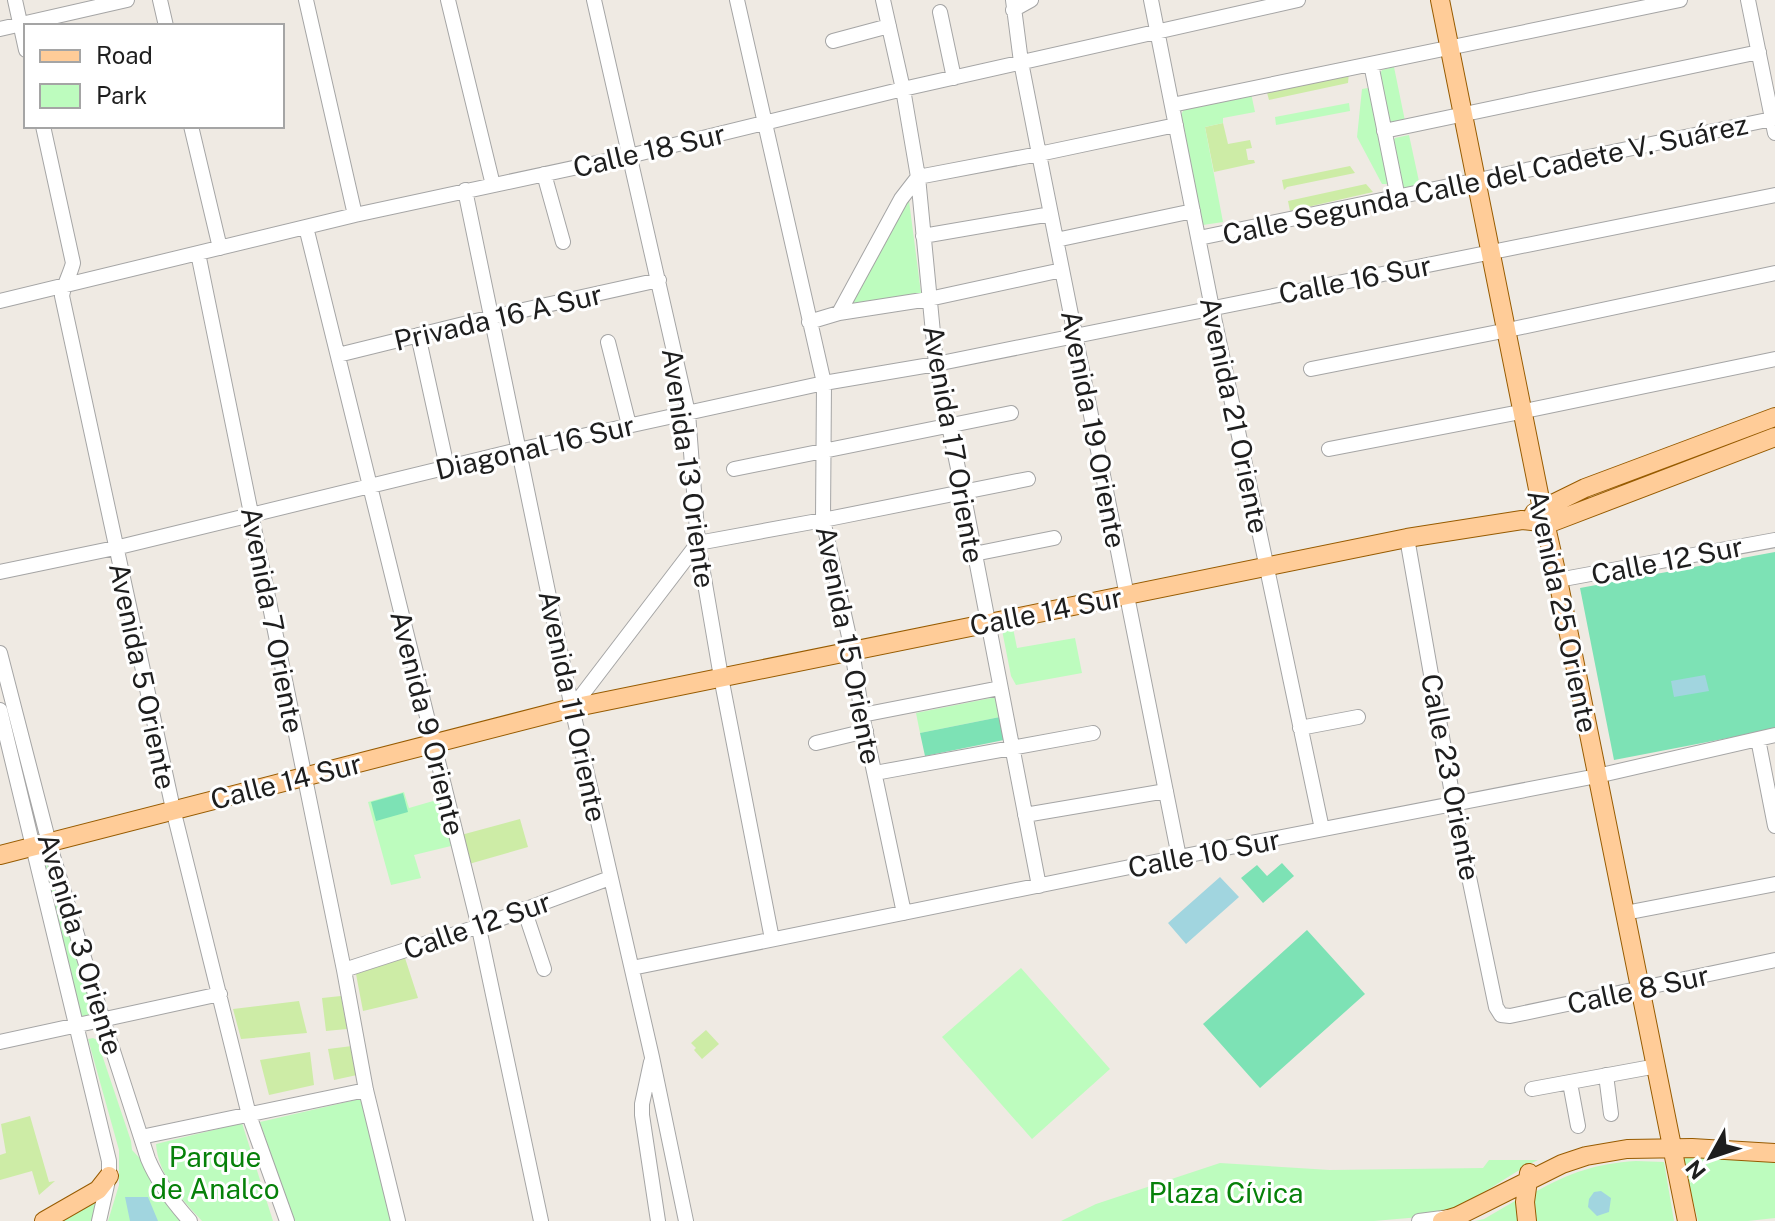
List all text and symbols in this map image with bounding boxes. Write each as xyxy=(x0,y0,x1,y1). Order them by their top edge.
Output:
legend xyxy=(24,24,284,128)
text: Road xyxy=(96,41,153,69)
text: Park xyxy=(96,81,147,109)
street label: Calle Segunda Calle del Cadete V. Suárez xyxy=(1219,107,1751,251)
street label: Calle 18 Sur xyxy=(570,116,728,184)
street label: Calle 16 Sur xyxy=(1276,248,1434,310)
street label: Privada 16 A Sur xyxy=(391,277,605,357)
street label: Avenida 21 Oriente xyxy=(1194,294,1276,536)
street label: Avenida 19 Oriente xyxy=(1055,307,1133,551)
street label: Avenida 17 Oriente xyxy=(917,322,991,566)
street label: Avenida 13 Oriente xyxy=(656,346,722,590)
street label: Diagonal 16 Sur xyxy=(432,408,638,486)
street label: Avenida 25 Oriente xyxy=(1521,487,1605,735)
street label: Avenida 7 Oriente xyxy=(235,504,311,736)
street label: Avenida 15 Oriente xyxy=(810,523,888,767)
street label: Calle 12 Sur xyxy=(1588,529,1746,591)
street label: Avenida 5 Oriente xyxy=(103,560,183,792)
street label: Calle 14 Sur xyxy=(967,580,1125,642)
street label: Avenida 11 Oriente xyxy=(532,587,614,825)
street label: Avenida 9 Oriente xyxy=(384,607,472,839)
street label: Calle 23 Oriente xyxy=(1415,671,1487,883)
street label: Calle 14 Sur xyxy=(207,746,365,816)
street label: Calle 10 Sur xyxy=(1125,822,1283,884)
street label: Avenida 3 Oriente xyxy=(32,829,130,1059)
street label: Calle 12 Sur xyxy=(399,884,555,966)
street label: Calle 8 Sur xyxy=(1564,958,1712,1020)
north arrow xyxy=(1671,1117,1751,1197)
park label: Parque de Analco xyxy=(150,1140,280,1205)
text: N xyxy=(1680,1155,1711,1185)
park label: Plaza Cívica xyxy=(1148,1176,1304,1209)

